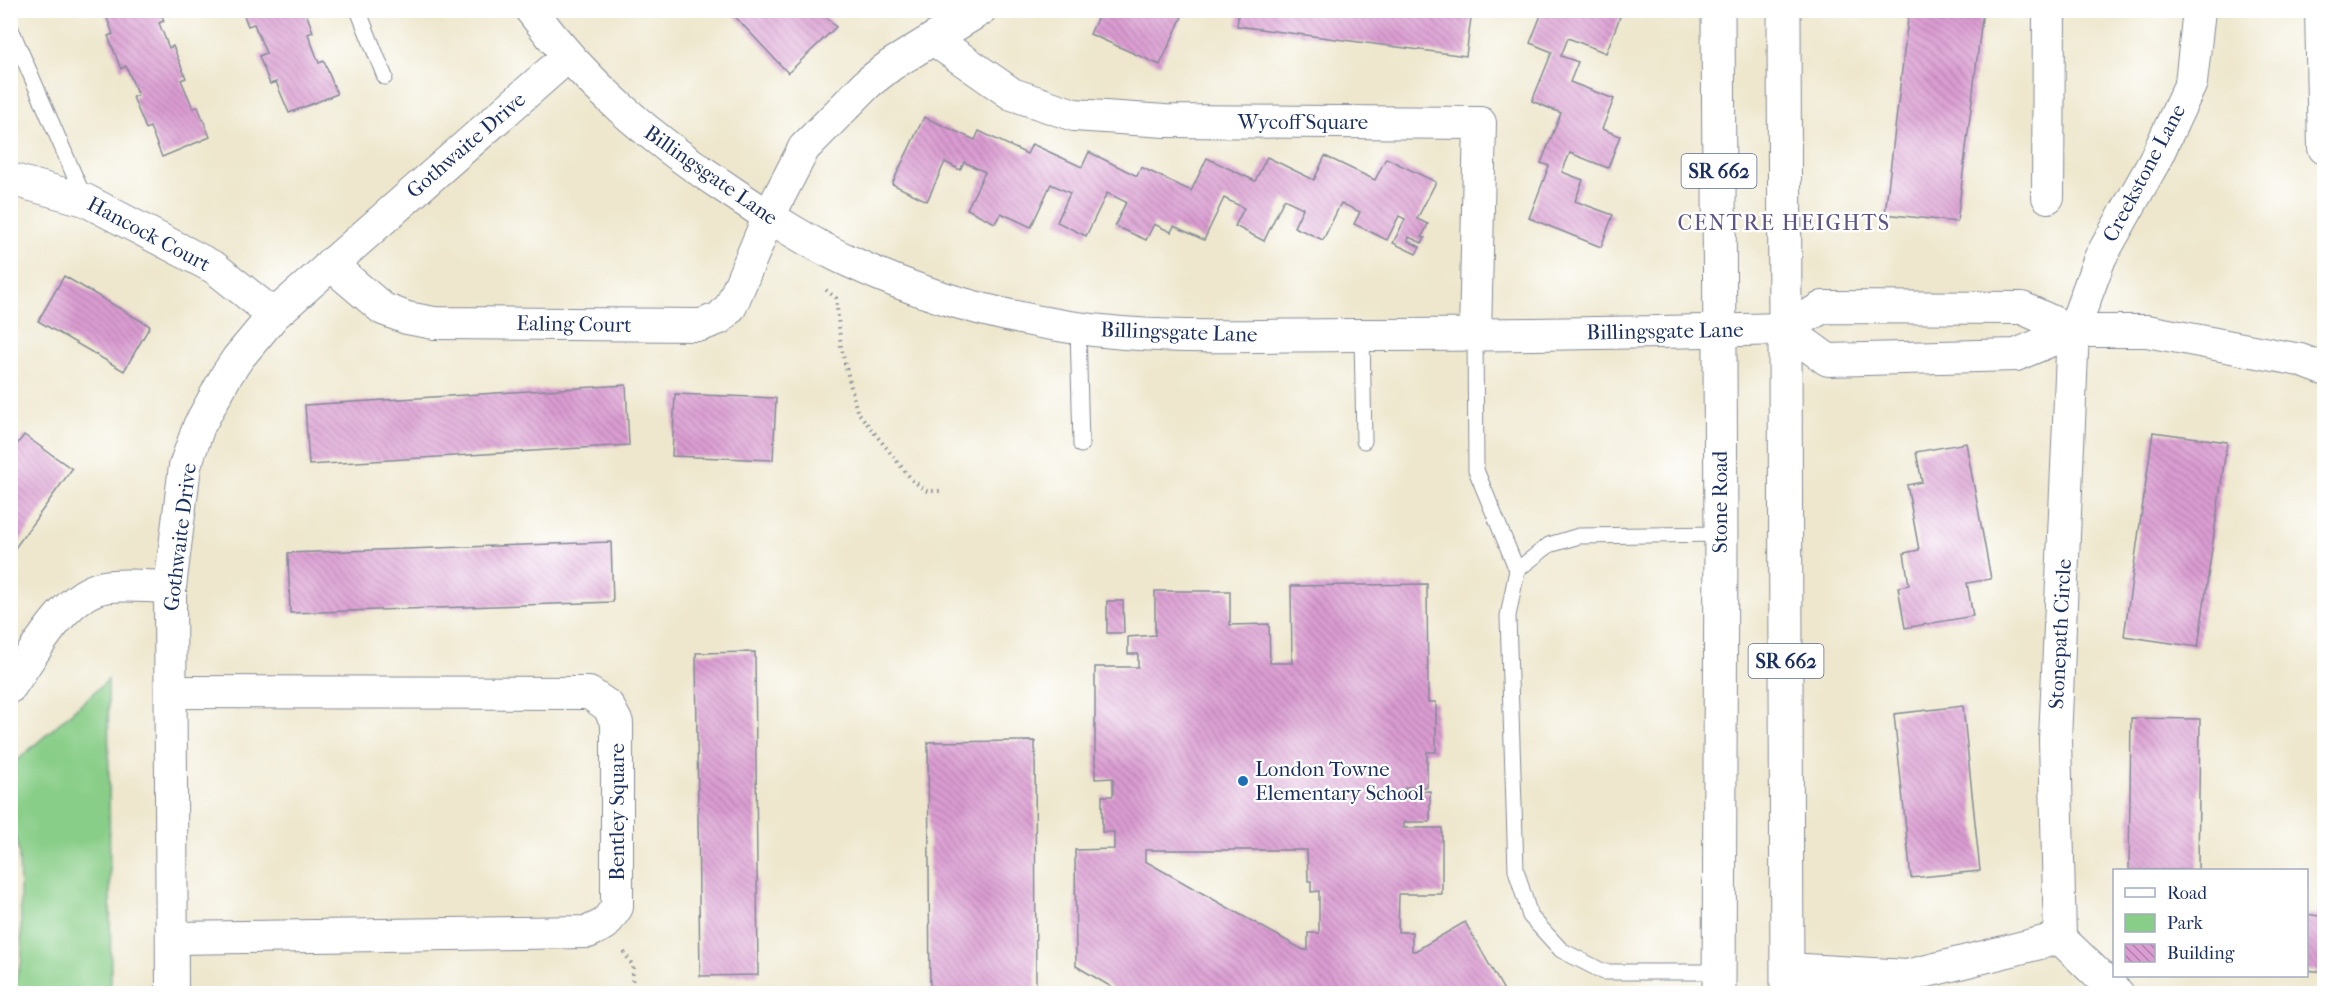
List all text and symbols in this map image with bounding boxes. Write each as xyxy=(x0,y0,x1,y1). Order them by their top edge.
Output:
street label: Gothwaite Drive xyxy=(402,87,530,203)
street label: Creekstone Lane xyxy=(2098,100,2190,246)
street label: Wycoff Square xyxy=(1237,110,1368,134)
street label: Billingsgate Lane xyxy=(640,120,782,230)
road number: SR 662 xyxy=(1682,154,1756,188)
street label: Hancock Court xyxy=(83,192,215,277)
district label: CENTRE HEIGHTS xyxy=(1677,210,1891,236)
street label: Ealing Court xyxy=(516,311,632,337)
street label: Billingsgate Lane xyxy=(1100,317,1258,347)
street label: Billingsgate Lane xyxy=(1586,318,1744,344)
street label: Stone Road xyxy=(1708,450,1732,553)
street label: Gothwaite Drive xyxy=(159,462,201,612)
street label: Stonepath Circle xyxy=(2044,558,2076,710)
road number: SR 662 xyxy=(1748,644,1824,678)
street label: Bentley Square xyxy=(605,743,629,881)
place label: London Towne Elementary School xyxy=(1255,757,1424,805)
marker: London Towne Elementary School xyxy=(1236,774,1250,788)
legend xyxy=(2113,869,2308,977)
text: Road xyxy=(2167,883,2207,904)
text: Park xyxy=(2167,913,2204,934)
text: Building xyxy=(2167,943,2235,964)

